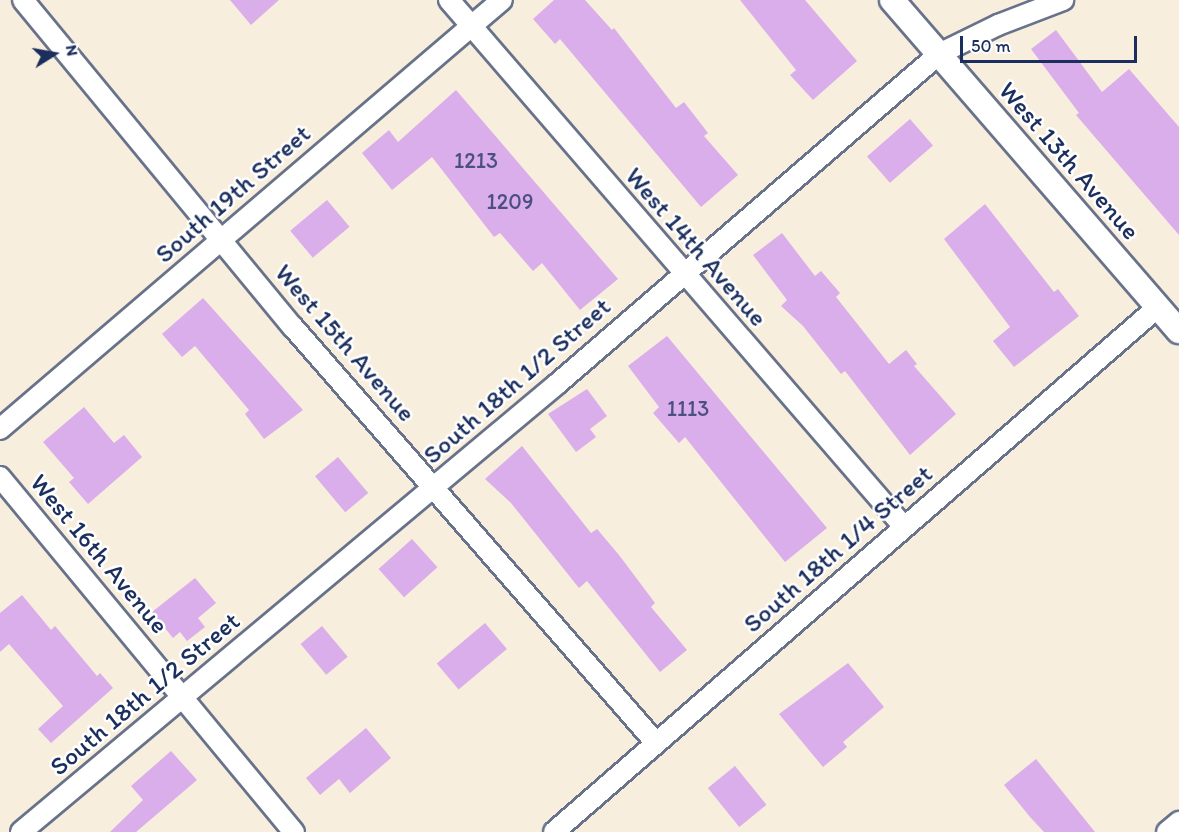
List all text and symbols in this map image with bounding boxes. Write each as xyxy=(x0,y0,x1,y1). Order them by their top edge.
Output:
north arrow xyxy=(24,24,84,84)
scale bar xyxy=(963,24,1140,62)
text: 50 m xyxy=(971,35,1011,57)
text: N xyxy=(62,43,83,58)
street label: West 13th Avenue xyxy=(992,76,1146,246)
street label: South 19th Street xyxy=(149,118,317,270)
house number: 1213 xyxy=(454,148,498,174)
street label: West 14th Avenue xyxy=(619,162,773,332)
house number: 1209 xyxy=(487,189,533,215)
street label: West 15th Avenue xyxy=(269,258,421,428)
street label: South 18th 1/2 Street xyxy=(417,291,617,471)
house number: 1113 xyxy=(667,396,709,422)
street label: South 18th 1/4 Street xyxy=(737,459,939,639)
street label: West 16th Avenue xyxy=(24,469,174,639)
street label: South 18th 1/2 Street xyxy=(44,606,246,782)

